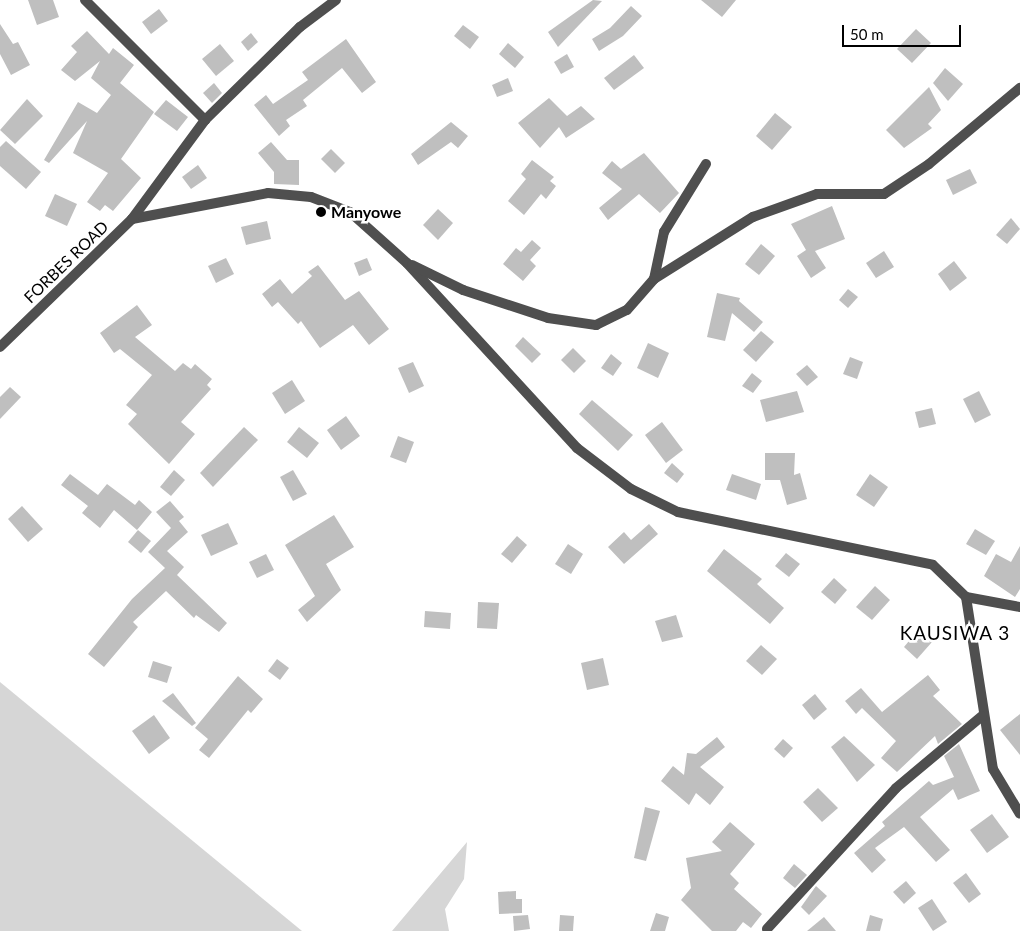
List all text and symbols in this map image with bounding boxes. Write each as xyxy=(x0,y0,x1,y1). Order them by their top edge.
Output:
scale bar xyxy=(845,15,964,47)
text: 50 m xyxy=(850,25,884,43)
place label: Manyowe xyxy=(331,202,401,222)
marker: Manyowe xyxy=(315,206,327,218)
street label: FORBES ROAD xyxy=(20,217,112,307)
district label: KAUSIWA 3 xyxy=(898,622,1012,644)

